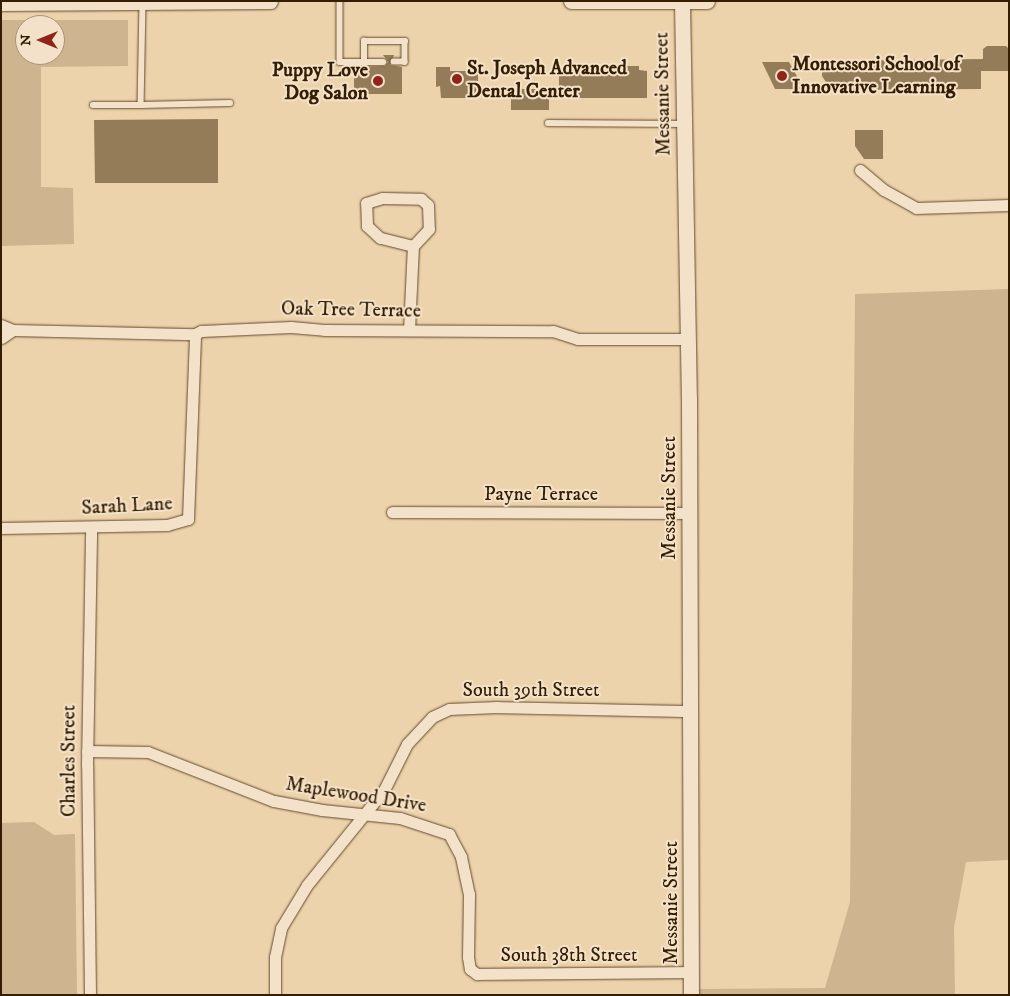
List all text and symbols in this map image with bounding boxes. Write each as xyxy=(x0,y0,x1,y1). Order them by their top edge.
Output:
north arrow xyxy=(15,15,65,65)
street label: Messanie Street xyxy=(650,32,676,156)
text: N xyxy=(17,34,35,46)
place label: Montessori School of Innovative Learning xyxy=(792,52,960,99)
place label: St. Joseph Advanced Dental Center xyxy=(467,56,627,103)
place label: Puppy Love Dog Salon xyxy=(272,58,368,105)
marker: Montessori School of Innovative Learning xyxy=(776,70,788,82)
marker: St. Joseph Advanced Dental Center xyxy=(451,73,463,85)
marker: Puppy Love Dog Salon xyxy=(372,75,384,87)
street label: Oak Tree Terrace xyxy=(281,297,421,323)
street label: Messanie Street xyxy=(657,436,681,560)
street label: Payne Terrace xyxy=(484,482,598,506)
street label: Sarah Lane xyxy=(81,492,173,520)
street label: South 39th Street xyxy=(463,678,599,702)
street label: Charles Street xyxy=(57,705,81,817)
street label: Maplewood Drive xyxy=(284,772,428,818)
street label: Messanie Street xyxy=(659,841,683,965)
street label: South 38th Street xyxy=(500,943,638,967)

